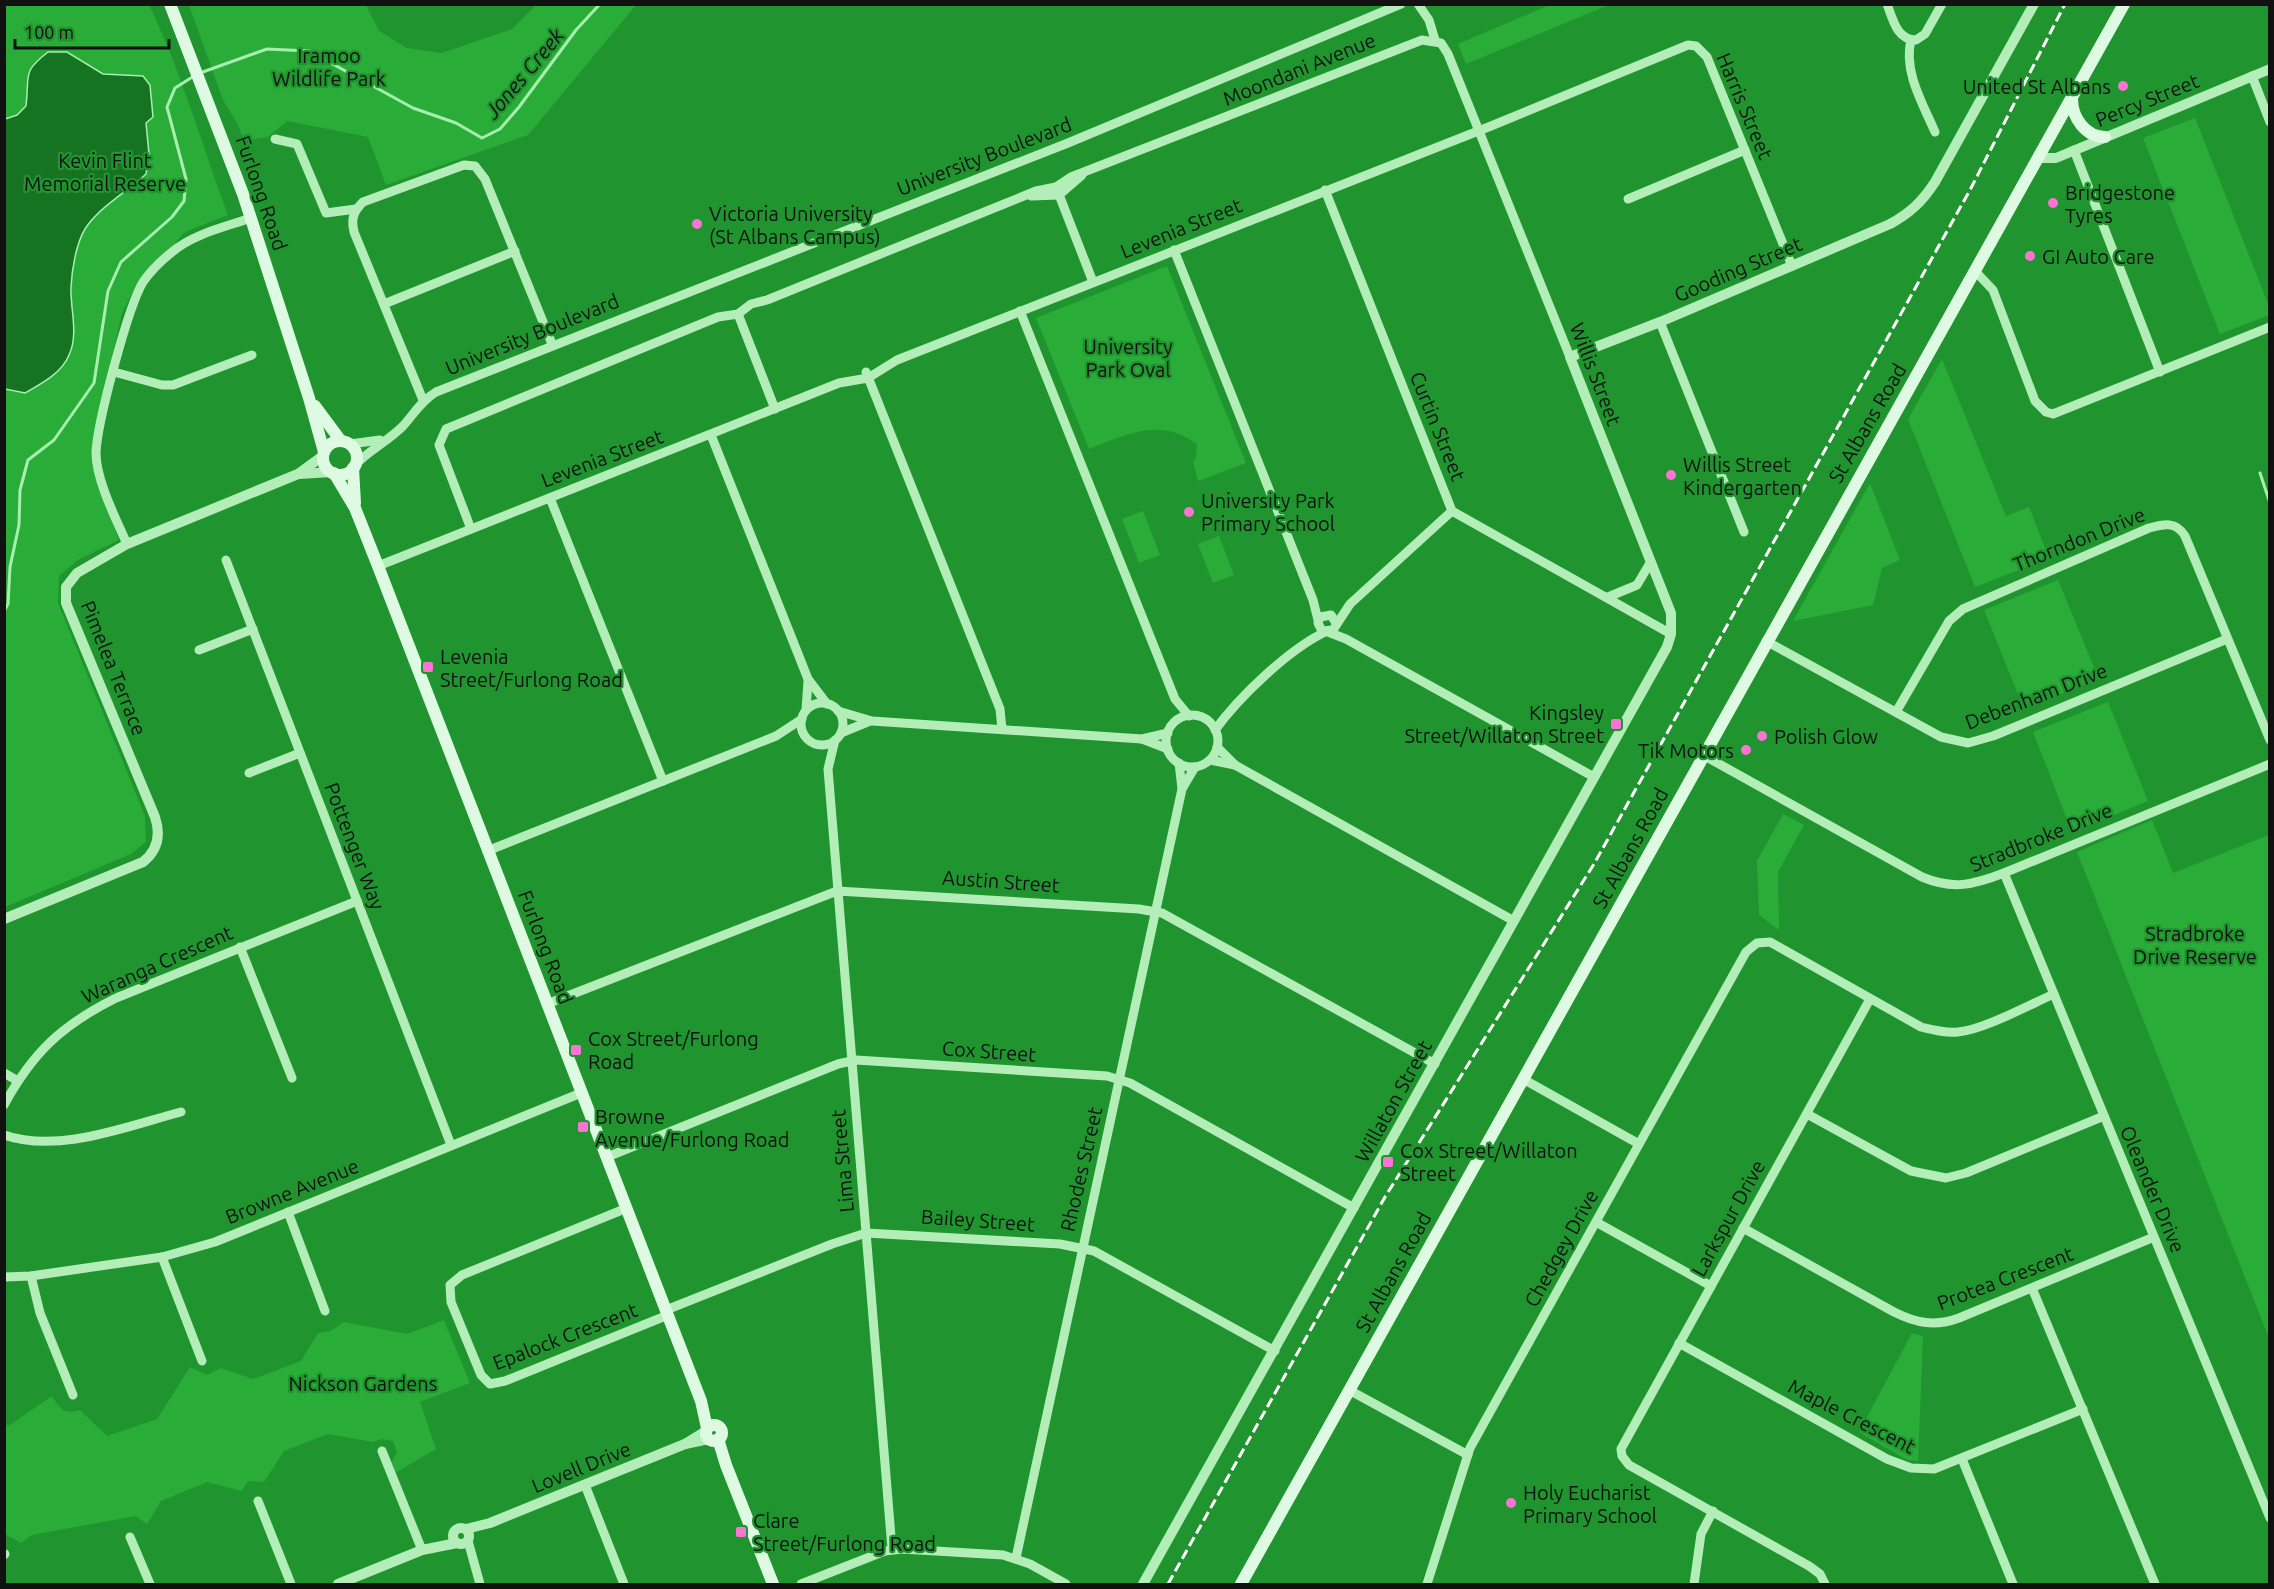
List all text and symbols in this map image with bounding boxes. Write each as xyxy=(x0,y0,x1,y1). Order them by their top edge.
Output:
scale bar xyxy=(15,12,170,50)
text: 100 m xyxy=(24,22,74,42)
water label: Jones Creek xyxy=(479,23,569,124)
street label: Moondani Avenue xyxy=(1219,28,1379,110)
park label: Iramoo Wildlife Park xyxy=(272,44,386,90)
street label: Harris Street xyxy=(1712,49,1778,163)
street label: Percy Street xyxy=(2092,69,2202,131)
place label: United St Albans xyxy=(1963,75,2111,98)
marker: United St Albans xyxy=(2116,79,2130,93)
street label: University Boulevard xyxy=(893,112,1075,200)
street label: Furlong Road xyxy=(232,133,292,253)
park label: Kevin Flint Memorial Reserve xyxy=(24,149,186,195)
place label: Bridgestone Tyres xyxy=(2065,181,2175,227)
street label: Levenia Street xyxy=(1117,193,1245,263)
marker: Bridgestone Tyres xyxy=(2046,196,2060,210)
place label: Victoria University (St Albans Campus) xyxy=(709,202,881,248)
marker: Victoria University (St Albans Campus) xyxy=(690,217,704,231)
street label: Gooding Street xyxy=(1671,232,1805,306)
place label: GI Auto Care xyxy=(2042,245,2155,268)
marker: GI Auto Care xyxy=(2023,249,2037,263)
street label: University Boulevard xyxy=(442,289,622,379)
street label: Willis Street xyxy=(1566,319,1626,429)
park label: University Park Oval xyxy=(1083,335,1173,381)
street label: St Albans Road xyxy=(1824,359,1910,487)
street label: Curtin Street xyxy=(1406,368,1470,484)
street label: Levenia Street xyxy=(538,424,666,492)
place label: Willis Street Kindergarten xyxy=(1683,453,1802,499)
marker: Willis Street Kindergarten xyxy=(1664,468,1678,482)
place label: University Park Primary School xyxy=(1201,489,1335,535)
street label: Thorndon Drive xyxy=(2010,502,2148,576)
marker: University Park Primary School xyxy=(1182,505,1196,519)
street label: Pimelea Terrace xyxy=(77,597,151,739)
place label: Levenia Street/Furlong Road xyxy=(440,645,623,691)
street label: Debenham Drive xyxy=(1962,658,2110,734)
marker: Levenia Street/Furlong Road xyxy=(421,660,435,674)
place label: Kingsley Street/Willaton Street xyxy=(1404,701,1604,747)
marker: Kingsley Street/Willaton Street xyxy=(1609,717,1623,731)
place label: Polish Glow xyxy=(1774,725,1878,748)
marker: Polish Glow xyxy=(1755,729,1769,743)
place label: Tik Motors xyxy=(1638,739,1734,762)
marker: Tik Motors xyxy=(1739,743,1753,757)
street label: Pottenger Way xyxy=(320,779,390,913)
street label: St Albans Road xyxy=(1587,784,1673,912)
street label: Stradbroke Drive xyxy=(1966,798,2116,876)
street label: Austin Street xyxy=(942,865,1061,897)
street label: Furlong Road xyxy=(514,887,578,1007)
street label: Waranga Crescent xyxy=(78,920,236,1008)
park label: Stradbroke Drive Reserve xyxy=(2133,922,2257,968)
place label: Cox Street/Furlong Road xyxy=(588,1027,759,1073)
street label: Cox Street xyxy=(941,1036,1037,1066)
street label: Willaton Street xyxy=(1350,1036,1436,1166)
marker: Cox Street/Furlong Road xyxy=(569,1043,583,1057)
street label: Rhodes Street xyxy=(1055,1104,1107,1234)
place label: Browne Avenue/Furlong Road xyxy=(595,1105,790,1151)
street label: Lima Street xyxy=(826,1109,858,1213)
marker: Browne Avenue/Furlong Road xyxy=(576,1120,590,1134)
street label: Oleander Drive xyxy=(2116,1122,2190,1256)
place label: Cox Street/Willaton Street xyxy=(1400,1139,1578,1185)
street label: Browne Avenue xyxy=(222,1154,362,1228)
marker: Cox Street/Willaton Street xyxy=(1381,1155,1395,1169)
street label: Larkspur Drive xyxy=(1687,1156,1769,1280)
street label: Chedgey Drive xyxy=(1519,1185,1603,1311)
street label: Bailey Street xyxy=(920,1205,1036,1235)
street label: St Albans Road xyxy=(1350,1208,1436,1336)
street label: Protea Crescent xyxy=(1934,1241,2076,1315)
street label: Epalock Crescent xyxy=(489,1298,641,1374)
park label: Nickson Gardens xyxy=(289,1372,437,1395)
street label: Maple Crescent xyxy=(1785,1374,1919,1458)
street label: Lovell Drive xyxy=(528,1437,634,1497)
place label: Holy Eucharist Primary School xyxy=(1523,1481,1657,1527)
marker: Holy Eucharist Primary School xyxy=(1504,1496,1518,1510)
place label: Clare Street/Furlong Road xyxy=(753,1509,936,1555)
marker: Clare Street/Furlong Road xyxy=(734,1525,748,1539)

